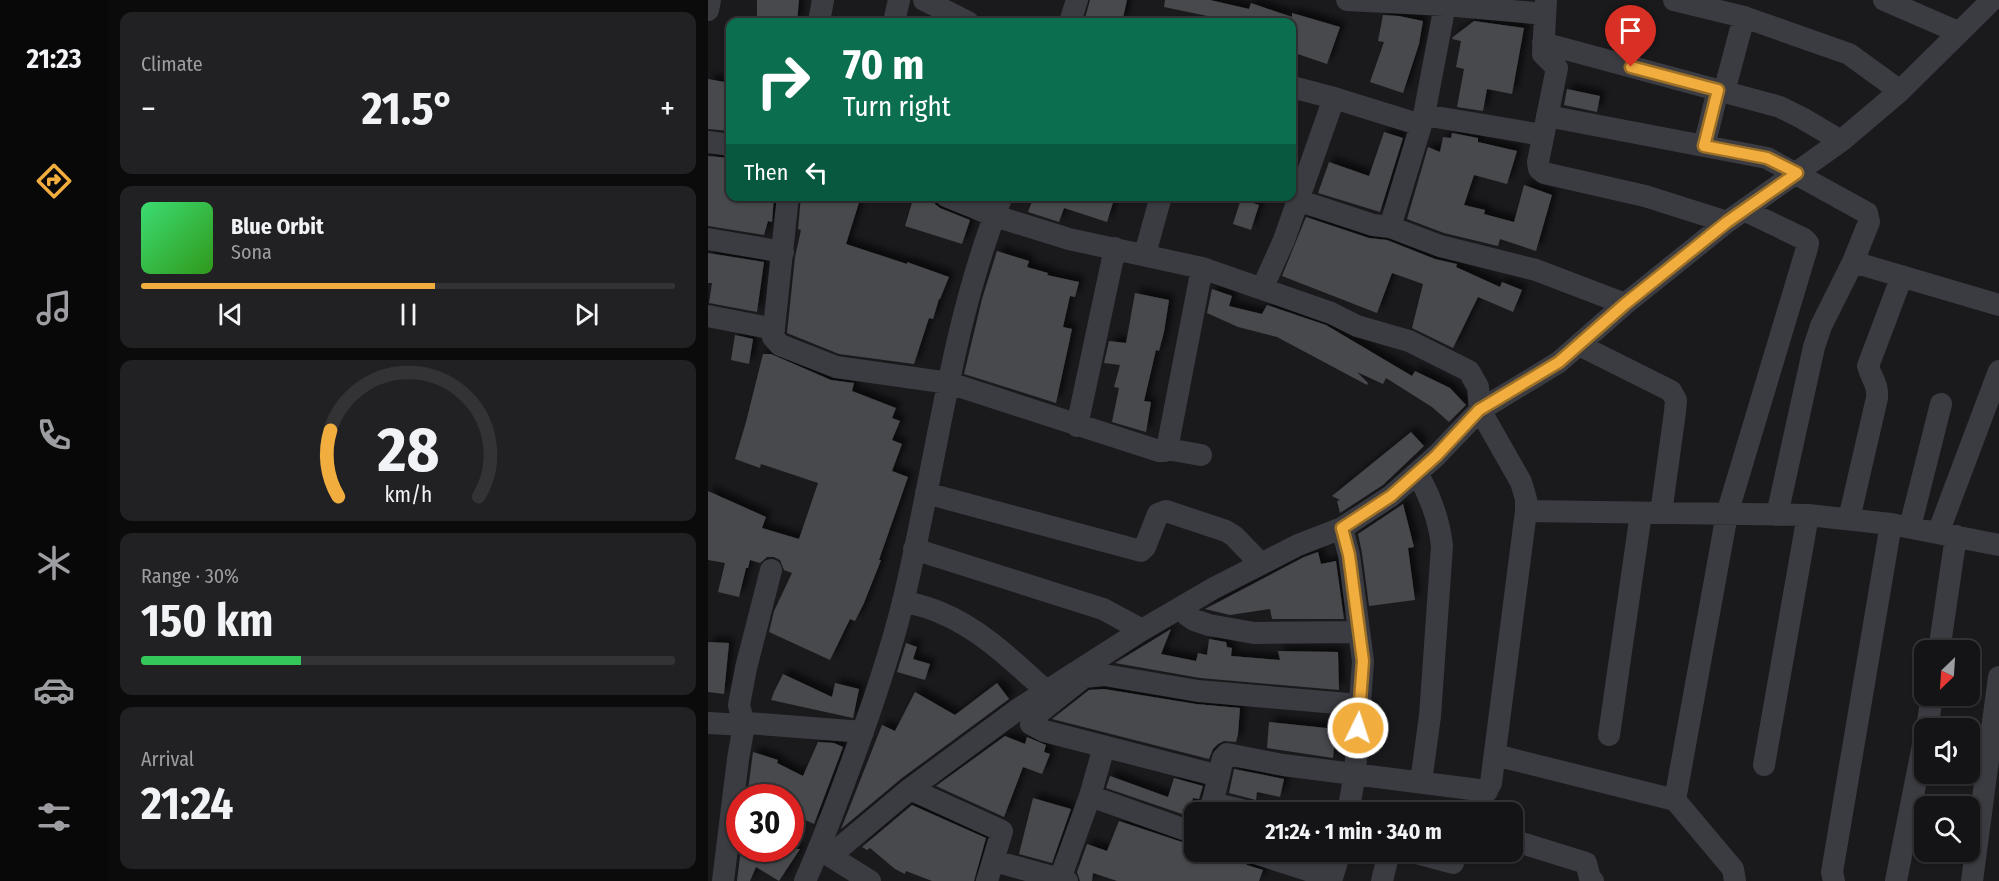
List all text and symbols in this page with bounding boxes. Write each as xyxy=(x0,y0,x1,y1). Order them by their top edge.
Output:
pin xyxy=(1605,5,1656,67)
icon: arrive xyxy=(1614,14,1647,47)
text: 70 m xyxy=(843,40,924,90)
icon: right xyxy=(744,42,822,120)
text: 21:23 xyxy=(27,43,81,75)
text: Climate xyxy=(141,52,203,76)
text: 21.5° xyxy=(362,82,454,136)
text: − xyxy=(141,89,156,129)
text: + xyxy=(660,89,675,129)
text: Turn right xyxy=(843,91,951,123)
icon: left xyxy=(800,156,833,189)
text: Then xyxy=(744,159,788,186)
icon: directions xyxy=(33,160,75,202)
text: Blue Orbit xyxy=(231,213,324,240)
text: Sona xyxy=(231,240,272,264)
icon: music xyxy=(33,287,75,329)
icon: previous xyxy=(214,298,247,331)
icon: pause xyxy=(392,298,425,331)
icon: next xyxy=(570,298,603,331)
icon: phone xyxy=(33,414,75,456)
text: 28 xyxy=(376,414,439,489)
text: km/h xyxy=(384,483,432,509)
icon: climate xyxy=(33,542,75,584)
text: Range · 30% xyxy=(141,564,239,588)
text: 150 km xyxy=(141,594,273,648)
north arrow xyxy=(1914,640,1980,706)
map controls xyxy=(1914,640,1980,862)
icon: car xyxy=(33,669,75,711)
position arrow xyxy=(1326,696,1390,760)
button: sound xyxy=(1914,718,1980,784)
text: Arrival xyxy=(141,747,194,771)
text: 21:24 xyxy=(141,777,233,831)
speed limit sign: 30 xyxy=(726,784,804,862)
icon: filters xyxy=(33,796,75,838)
button: search xyxy=(1914,796,1980,862)
text: 21:24 · 1 min · 340 m xyxy=(1265,818,1442,845)

